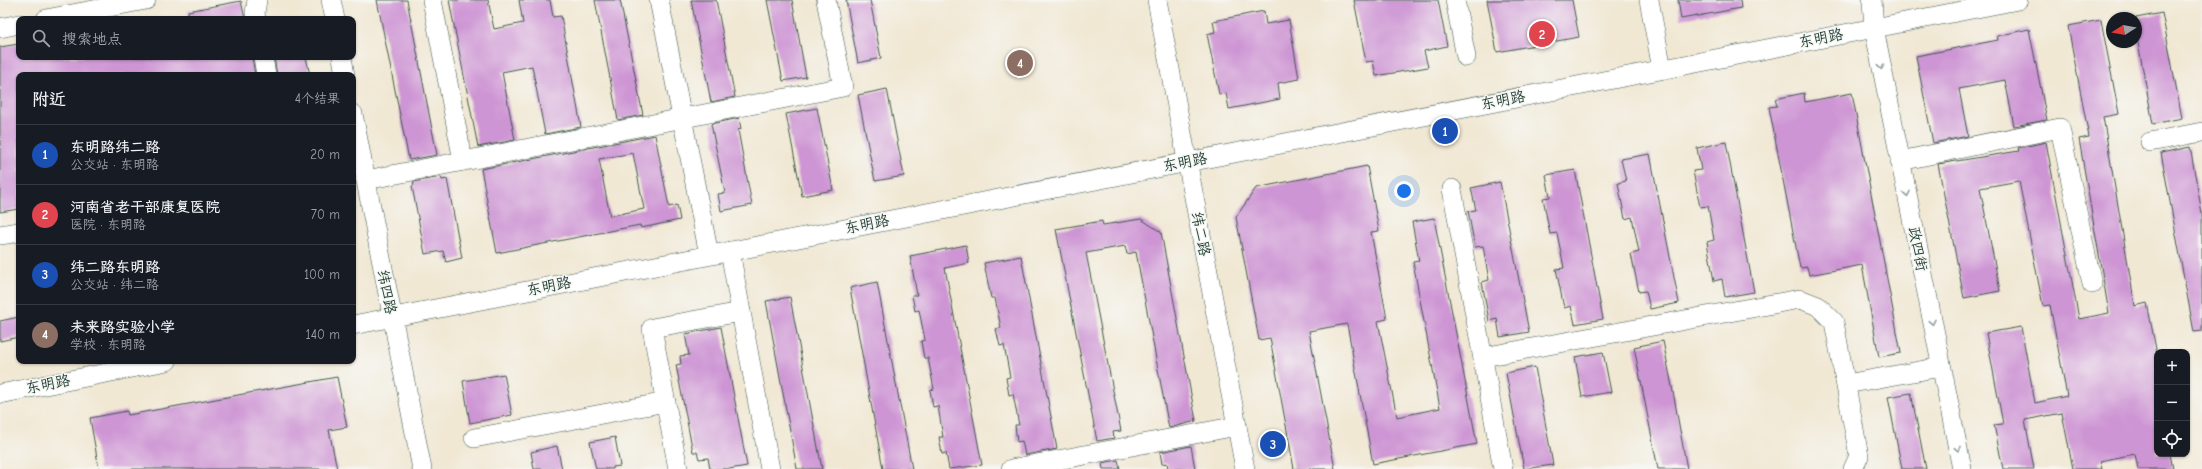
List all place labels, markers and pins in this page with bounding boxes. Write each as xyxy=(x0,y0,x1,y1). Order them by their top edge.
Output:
pin: 2 xyxy=(1529,19,1555,49)
pin: 4 xyxy=(1007,48,1033,78)
pin: 1 xyxy=(1432,116,1458,146)
pin: 3 xyxy=(1260,429,1286,459)

